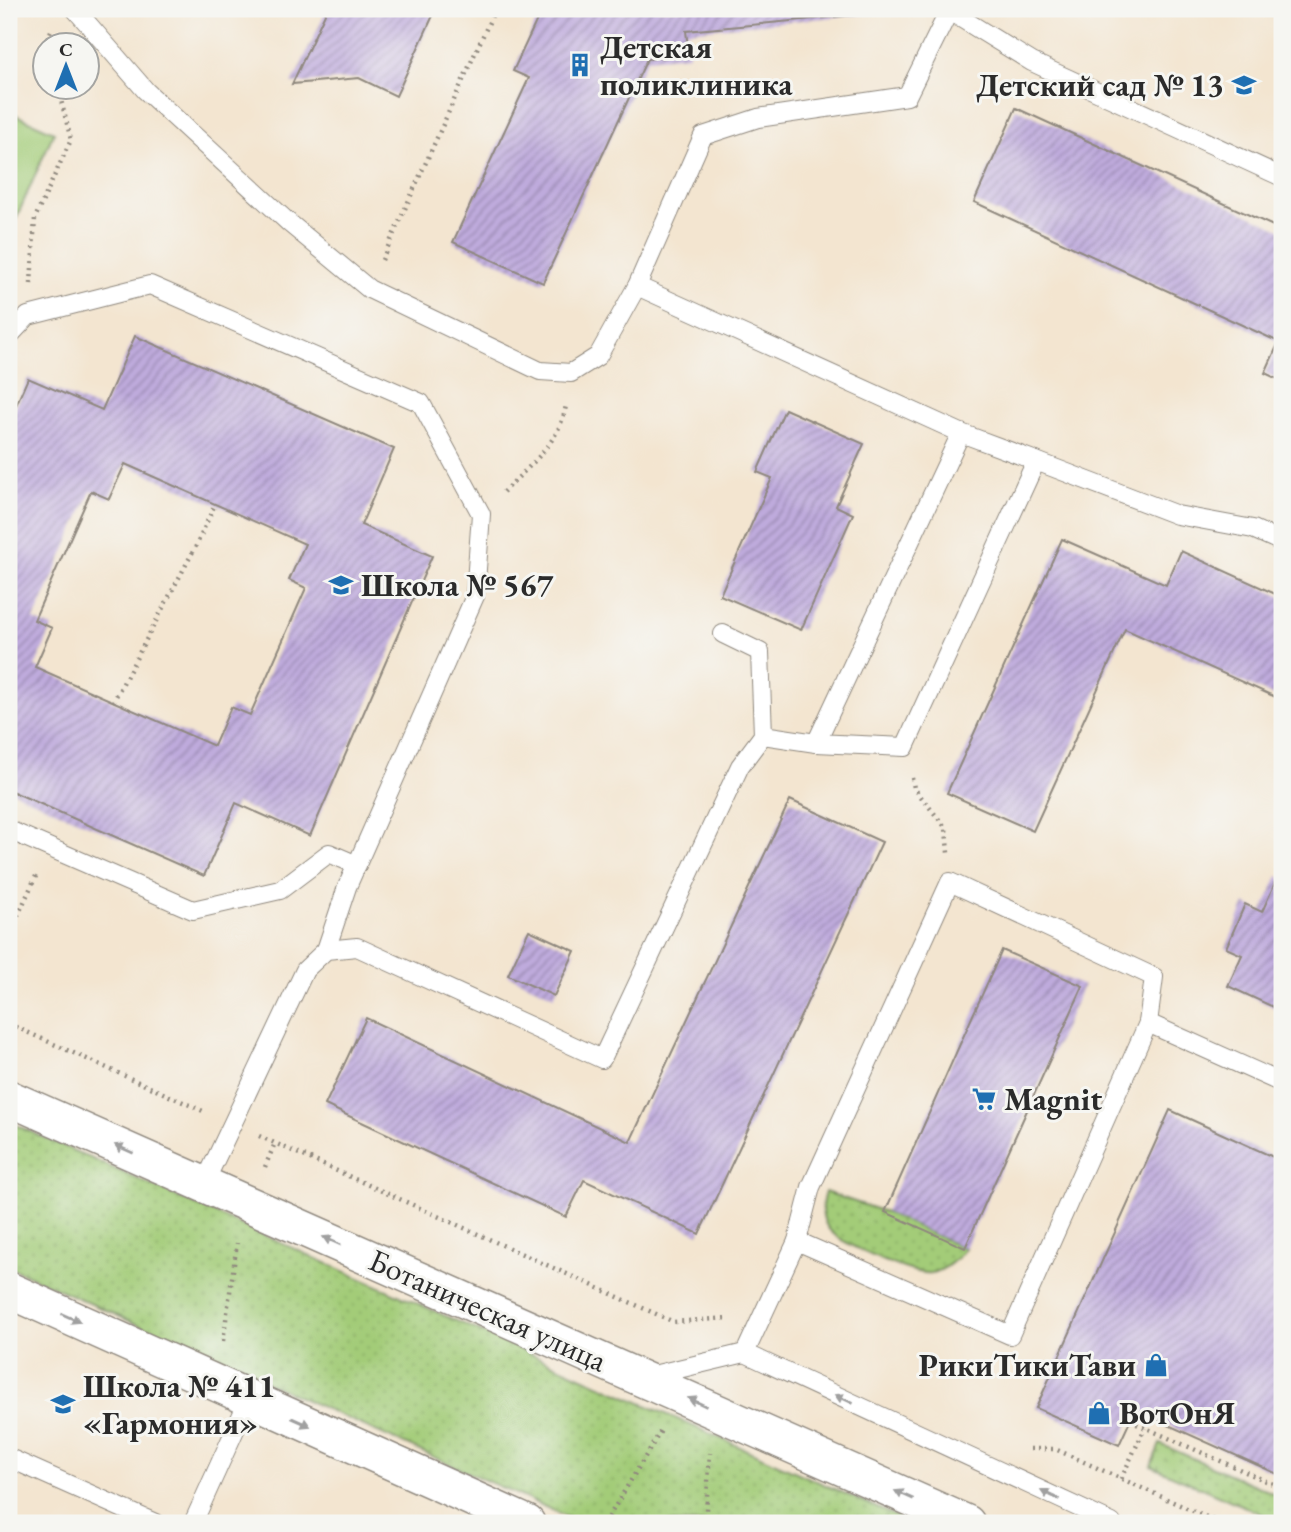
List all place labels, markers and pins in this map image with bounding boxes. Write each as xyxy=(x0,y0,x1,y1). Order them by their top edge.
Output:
place label: Детская поликлиника xyxy=(600,26,793,105)
building icon: Детская поликлиника xyxy=(566,51,594,79)
place label: Детский сад № 13 xyxy=(976,64,1224,106)
school or university icon: Детский сад № 13 xyxy=(1230,71,1258,99)
place label: Школа № 567 xyxy=(361,564,554,606)
school or university icon: Школа № 567 xyxy=(327,571,355,599)
place label: Magnit xyxy=(1004,1078,1102,1120)
supermarket icon: Magnit xyxy=(970,1085,998,1113)
place label: РикиТикиТави xyxy=(919,1344,1136,1386)
shop icon: РикиТикиТави xyxy=(1142,1351,1170,1379)
place label: Школа № 411 «Гармония» xyxy=(83,1365,275,1444)
school or university icon: Школа № 411 «Гармония» xyxy=(49,1390,77,1418)
place label: ВотОнЯ xyxy=(1119,1392,1235,1434)
shop icon: ВотОнЯ xyxy=(1085,1399,1113,1427)

